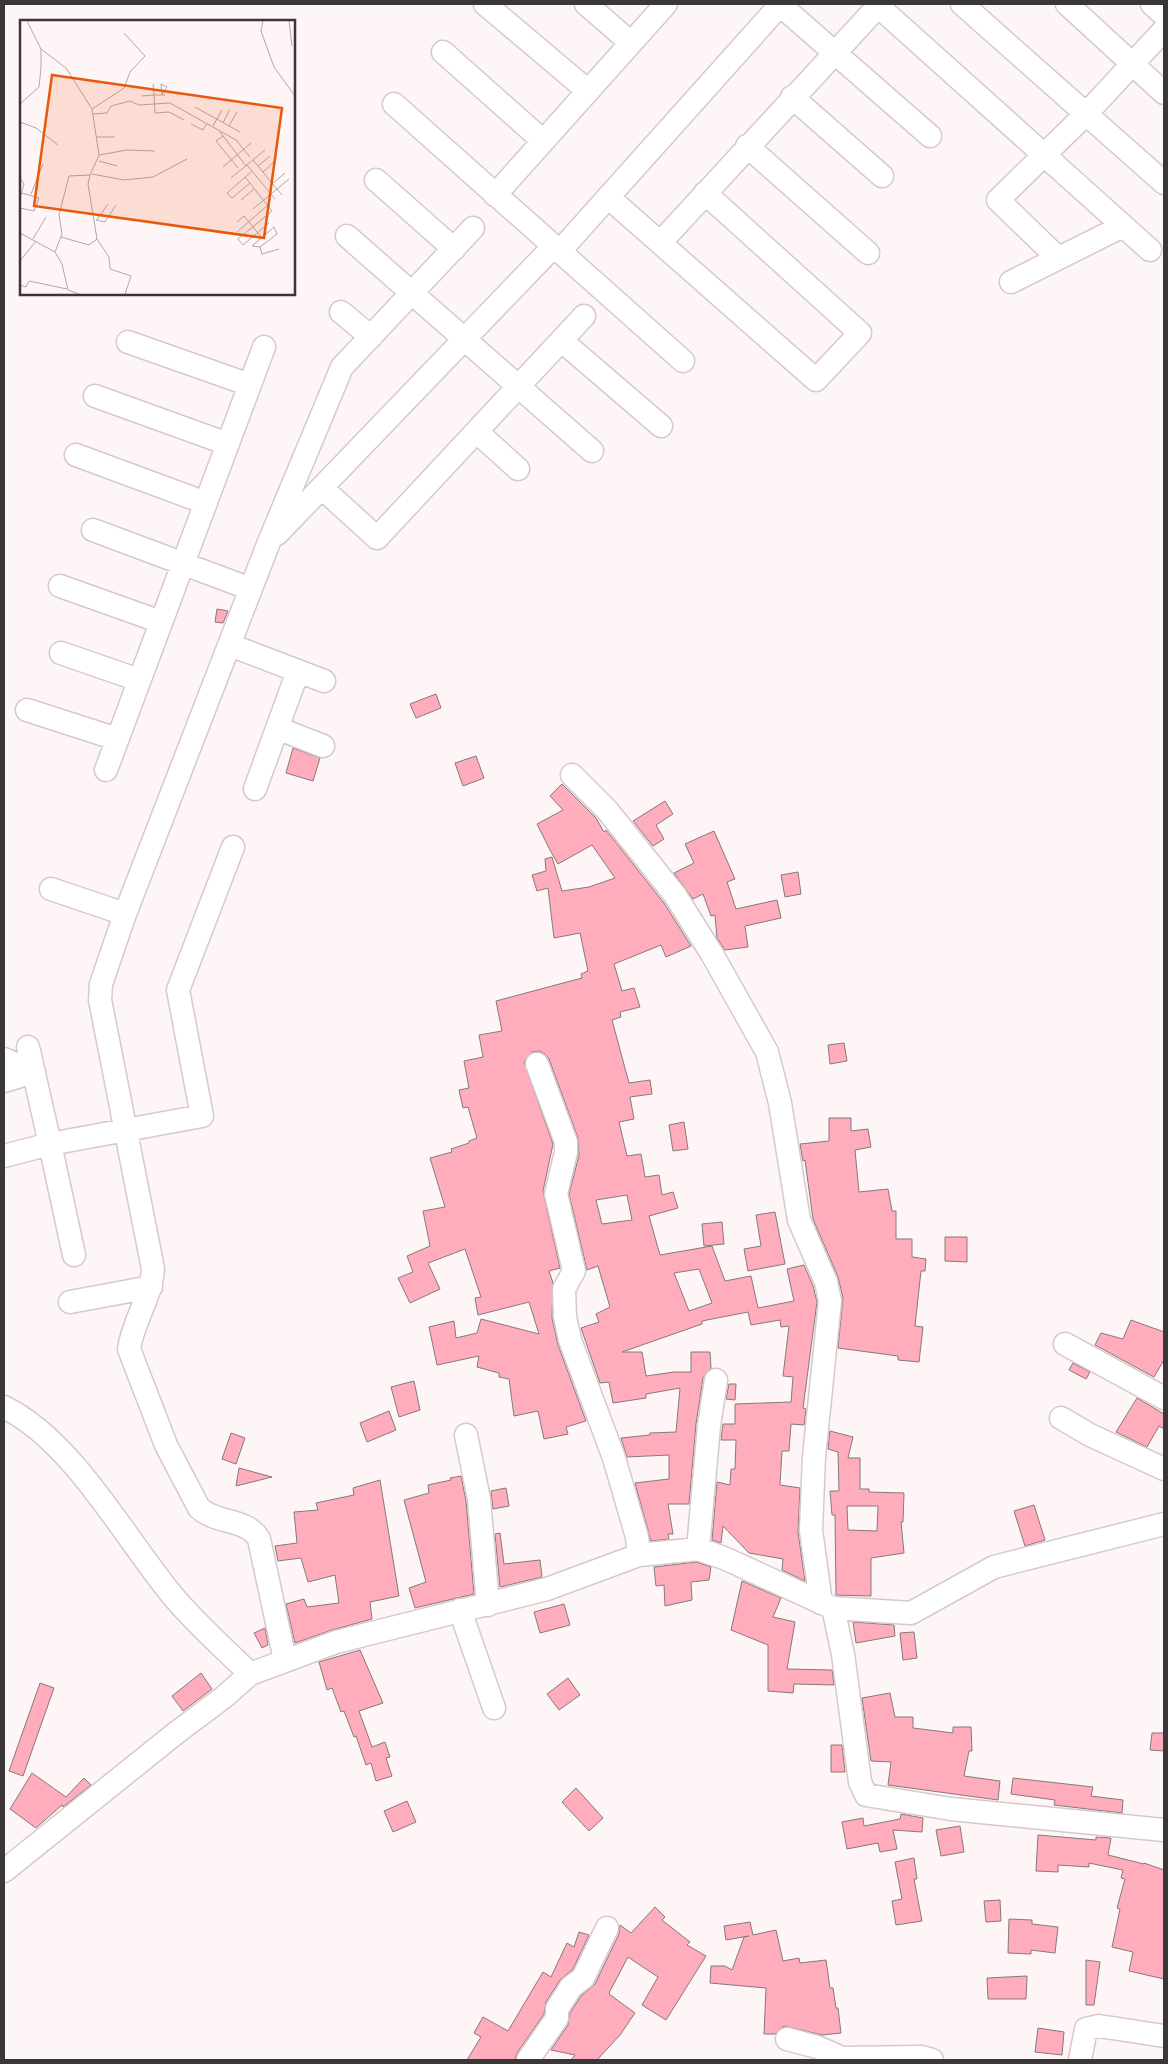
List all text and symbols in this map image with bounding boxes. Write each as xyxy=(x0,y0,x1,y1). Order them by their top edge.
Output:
inset map xyxy=(20,20,295,295)

